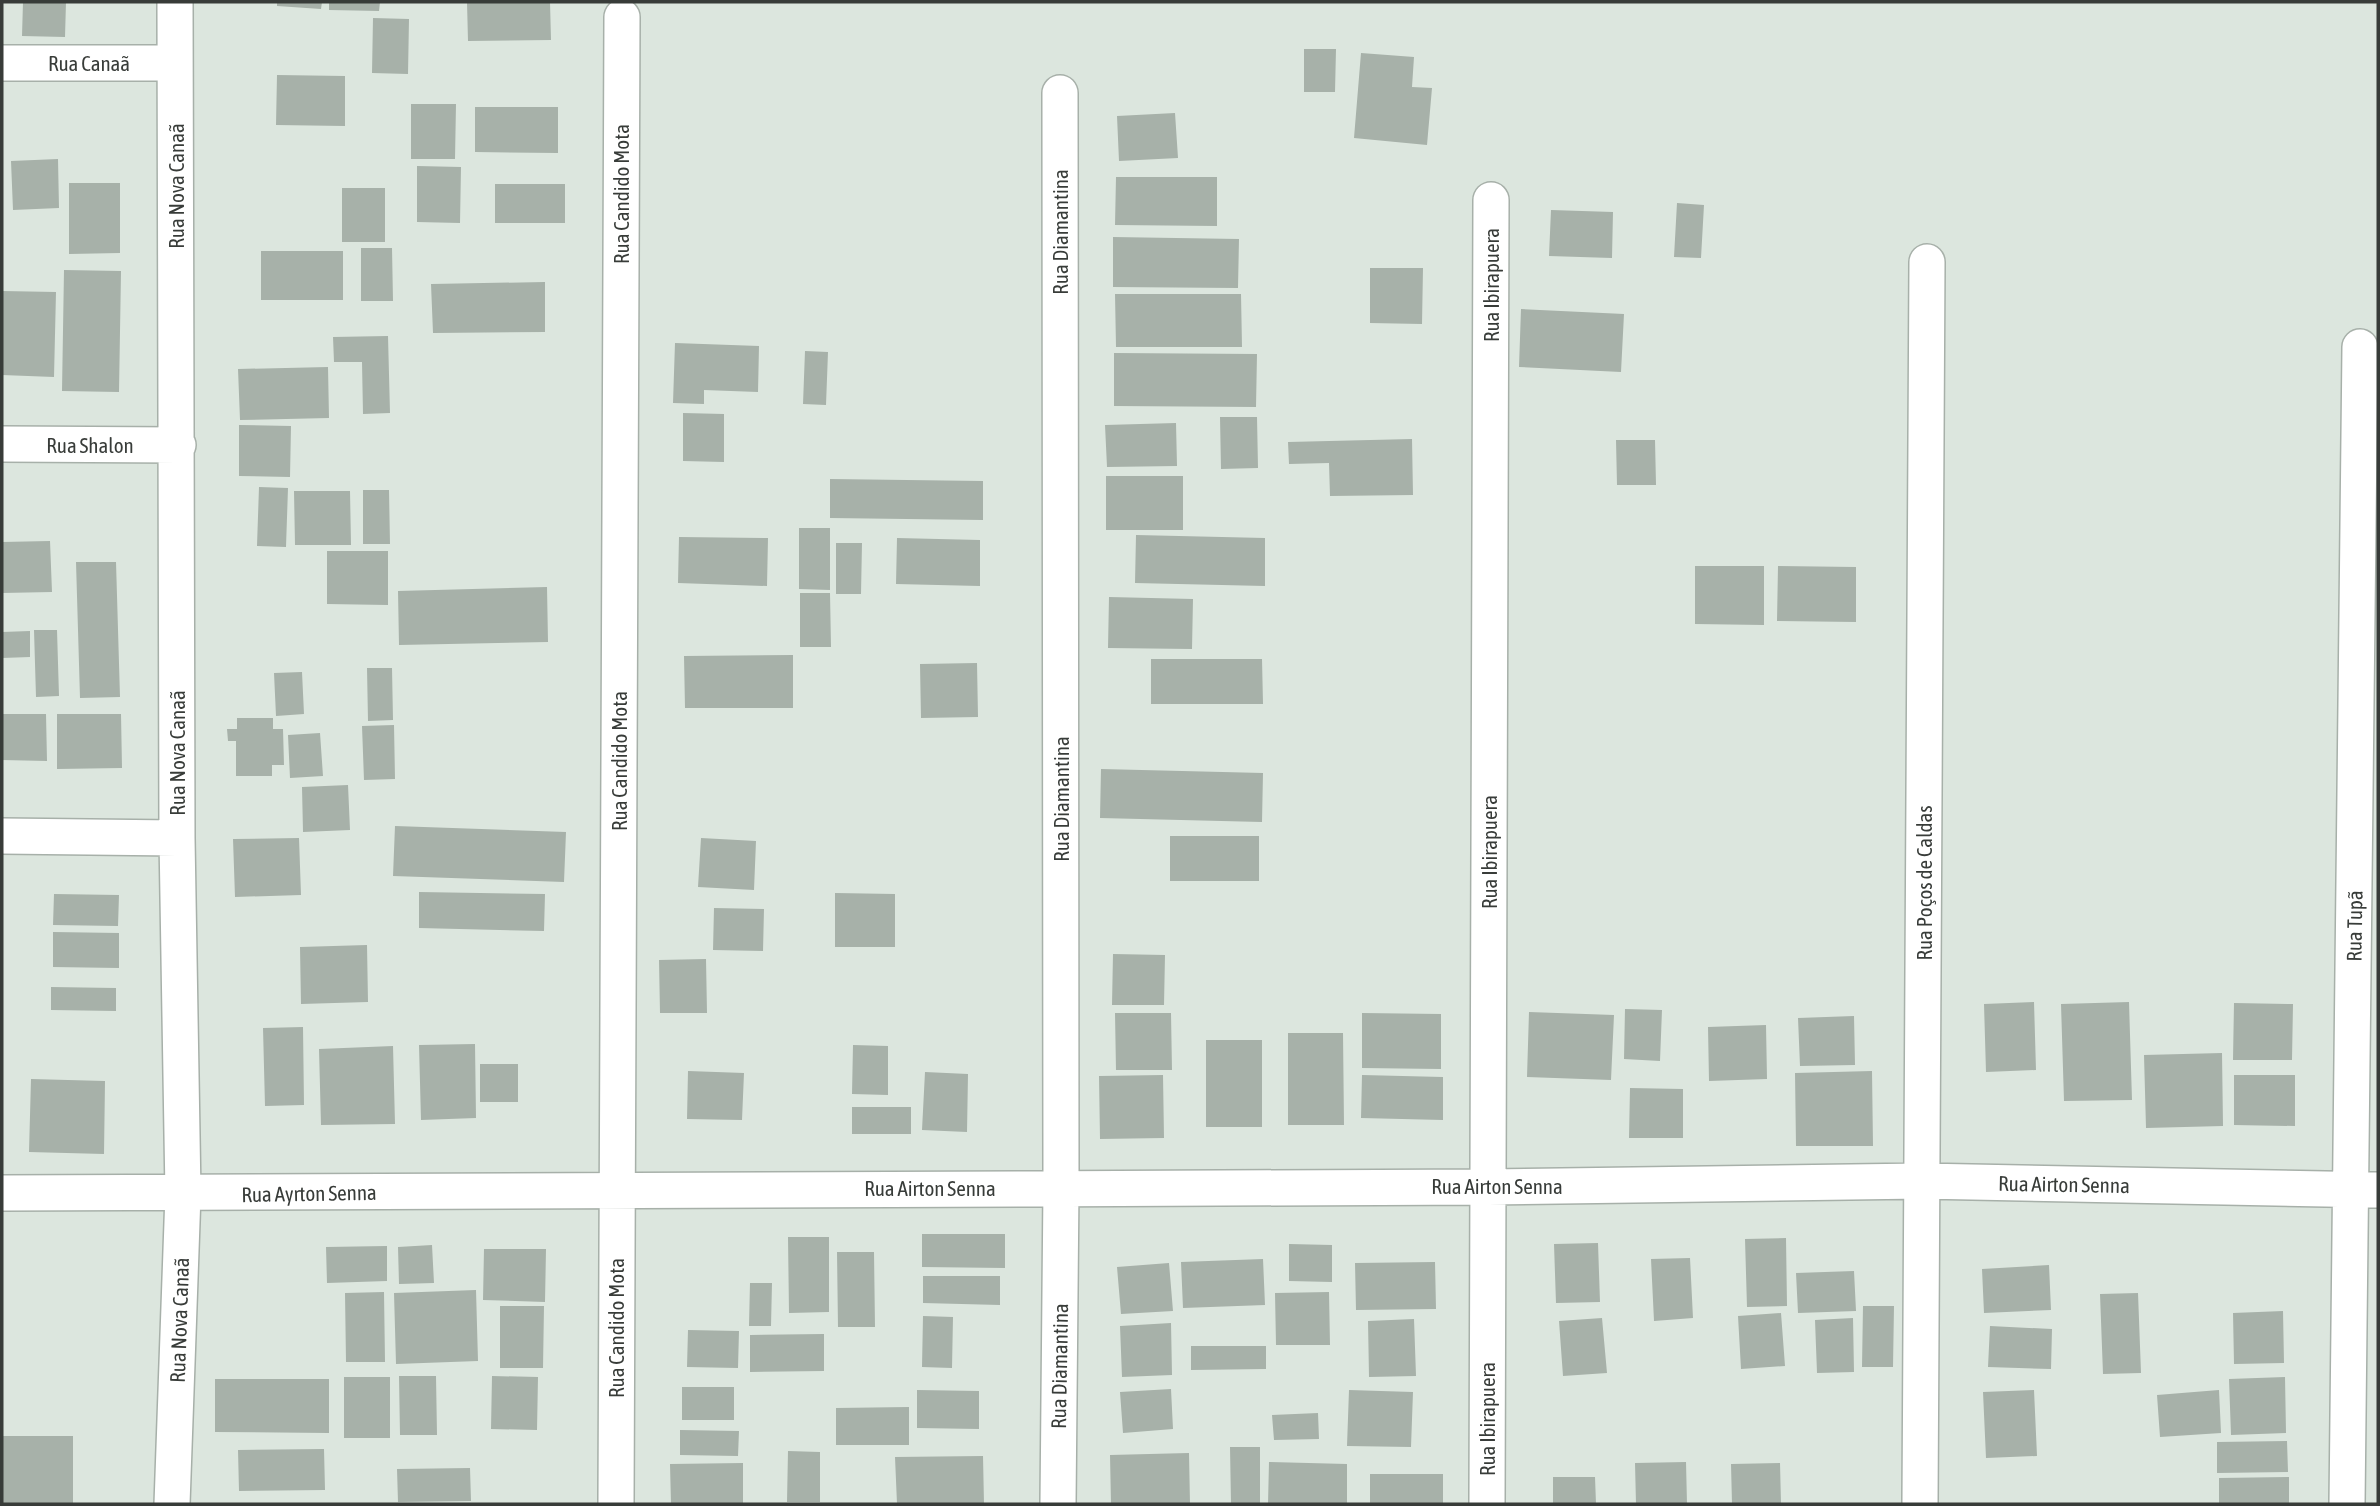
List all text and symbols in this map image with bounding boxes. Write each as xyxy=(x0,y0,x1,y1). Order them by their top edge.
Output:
street label: Rua Canaã xyxy=(48,51,130,75)
street label: Rua Nova Canaã xyxy=(164,123,188,249)
street label: Rua Candido Mota xyxy=(609,124,633,264)
street label: Rua Diamantina xyxy=(1048,169,1072,295)
street label: Rua Ibirapuera xyxy=(1479,228,1503,342)
street label: Rua Shalon xyxy=(46,433,134,457)
street label: Rua Nova Canaã xyxy=(165,690,189,816)
street label: Rua Candido Mota xyxy=(607,691,631,831)
street label: Rua Diamantina xyxy=(1049,736,1073,862)
street label: Rua Ibirapuera xyxy=(1477,795,1501,909)
street label: Rua Poços de Caldas xyxy=(1912,805,1936,961)
street label: Rua Tupã xyxy=(2341,890,2367,962)
street label: Rua Airton Senna xyxy=(1998,1171,2130,1197)
street label: Rua Airton Senna xyxy=(1431,1174,1563,1198)
street label: Rua Airton Senna xyxy=(864,1176,996,1200)
street label: Rua Ayrton Senna xyxy=(241,1180,377,1206)
street label: Rua Nova Canaã xyxy=(165,1257,193,1383)
street label: Rua Candido Mota xyxy=(604,1258,628,1398)
street label: Rua Diamantina xyxy=(1046,1303,1072,1429)
street label: Rua Ibirapuera xyxy=(1475,1362,1499,1476)

